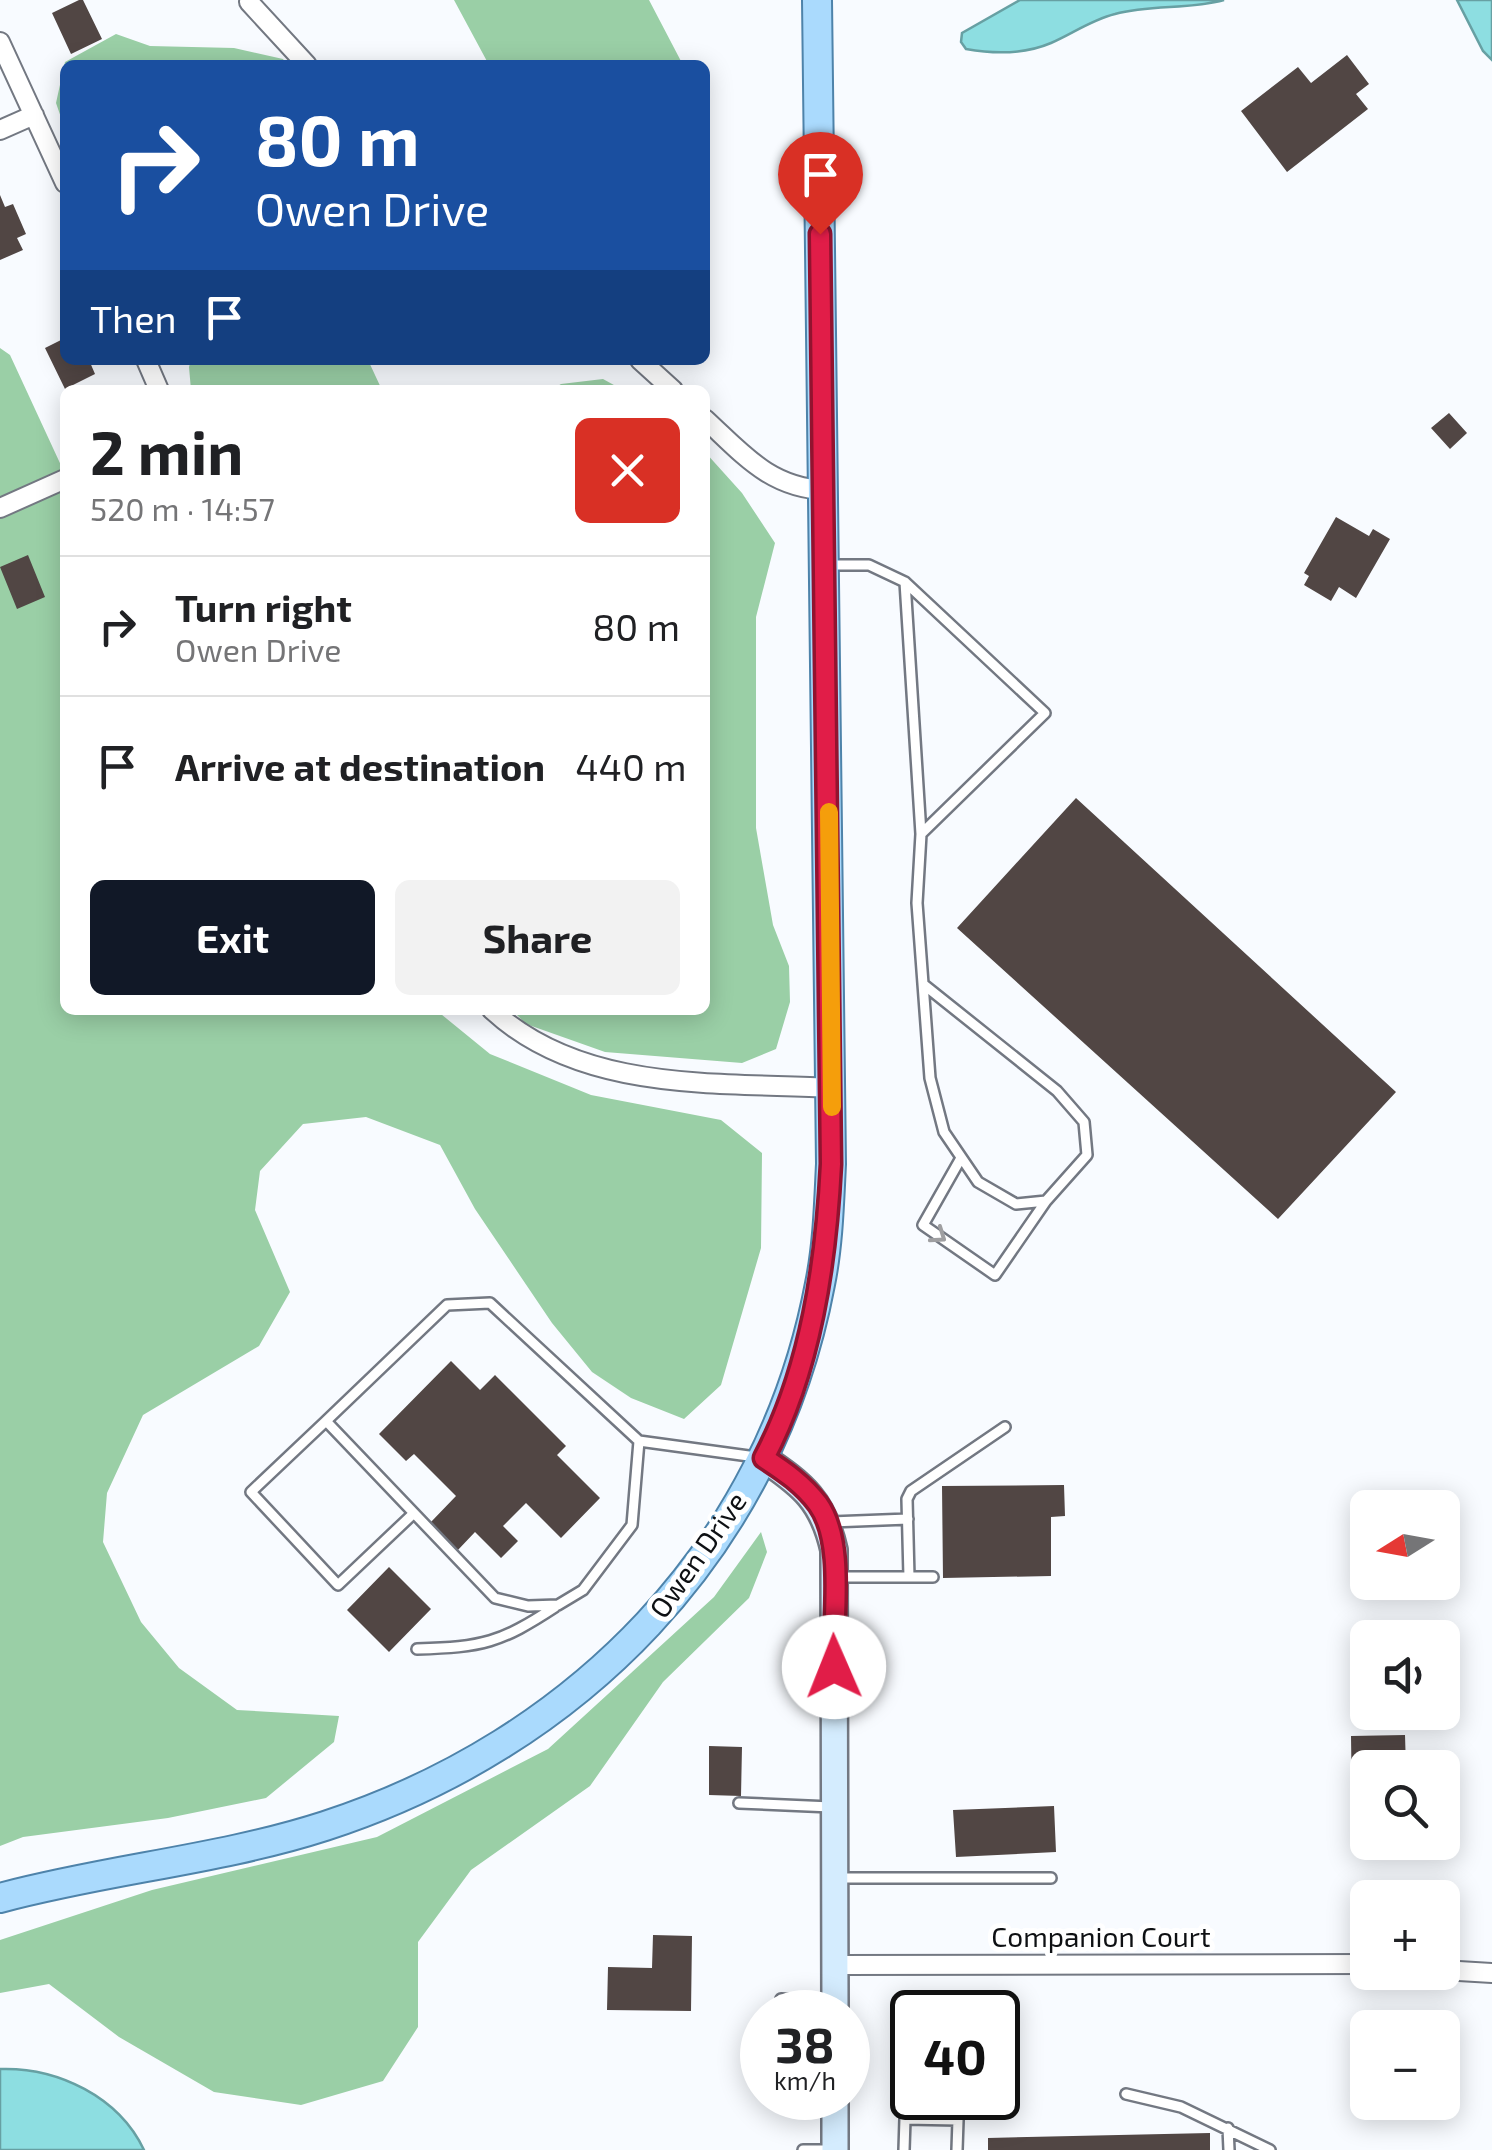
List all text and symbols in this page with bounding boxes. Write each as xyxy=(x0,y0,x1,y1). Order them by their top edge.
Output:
text: 80 m xyxy=(255,96,420,180)
icon: right xyxy=(90,100,220,230)
pin xyxy=(778,132,863,235)
icon: arrive xyxy=(793,147,848,202)
text: Owen Drive xyxy=(255,181,489,235)
icon: arrive xyxy=(197,290,252,345)
text: Then xyxy=(90,295,177,341)
text: 2 min xyxy=(90,415,243,487)
button: close xyxy=(575,418,680,523)
text: 520 m · 14:57 xyxy=(90,489,275,527)
text: Turn right xyxy=(175,584,352,630)
icon: right xyxy=(90,599,145,654)
text: 80 m xyxy=(592,603,680,649)
text: Owen Drive xyxy=(175,630,342,668)
icon: arrive xyxy=(90,739,145,794)
text: Arrive at destination xyxy=(175,743,545,789)
text: 440 m xyxy=(575,743,687,789)
button: Exit xyxy=(90,880,375,995)
button: Share xyxy=(395,880,680,995)
one-way arrow xyxy=(928,1224,947,1242)
street label: Owen Drive xyxy=(641,1485,753,1624)
north arrow xyxy=(1350,1490,1460,1600)
map controls xyxy=(1350,1490,1460,2120)
position arrow xyxy=(782,1615,886,1719)
button: sound xyxy=(1350,1620,1460,1730)
button: search xyxy=(1350,1750,1460,1860)
button: + xyxy=(1350,1880,1460,1990)
street label: Companion Court xyxy=(991,1919,1211,1953)
speed limit sign: 40 xyxy=(890,1990,1020,2120)
button: − xyxy=(1350,2010,1460,2120)
text: 38 xyxy=(775,2013,835,2073)
text: km/h xyxy=(774,2065,836,2095)

